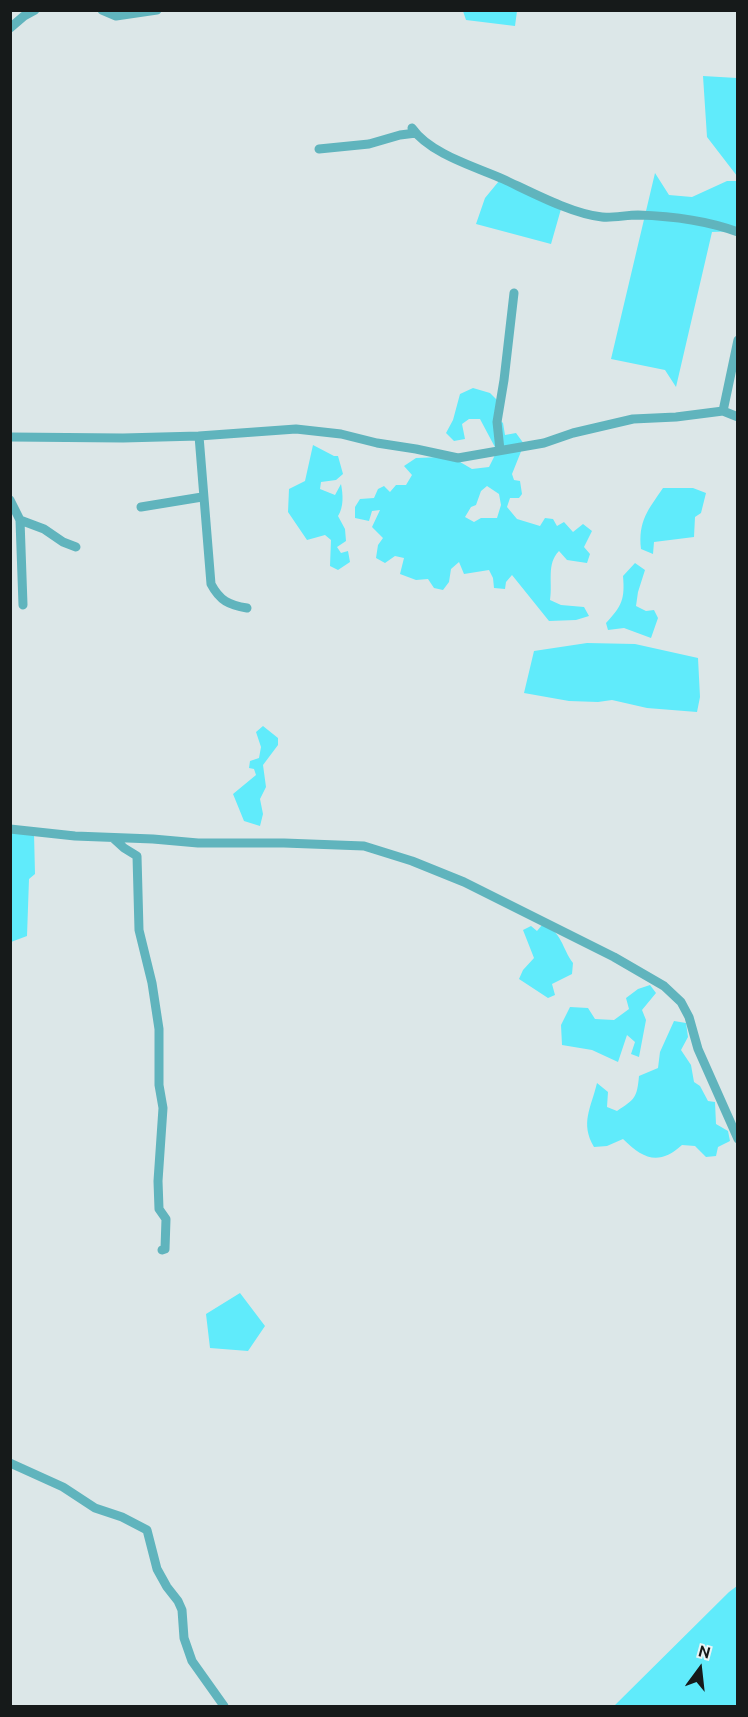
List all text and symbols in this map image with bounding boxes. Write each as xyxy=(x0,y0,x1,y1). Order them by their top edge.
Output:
north arrow xyxy=(670,1639,730,1699)
text: N xyxy=(697,1641,713,1662)

